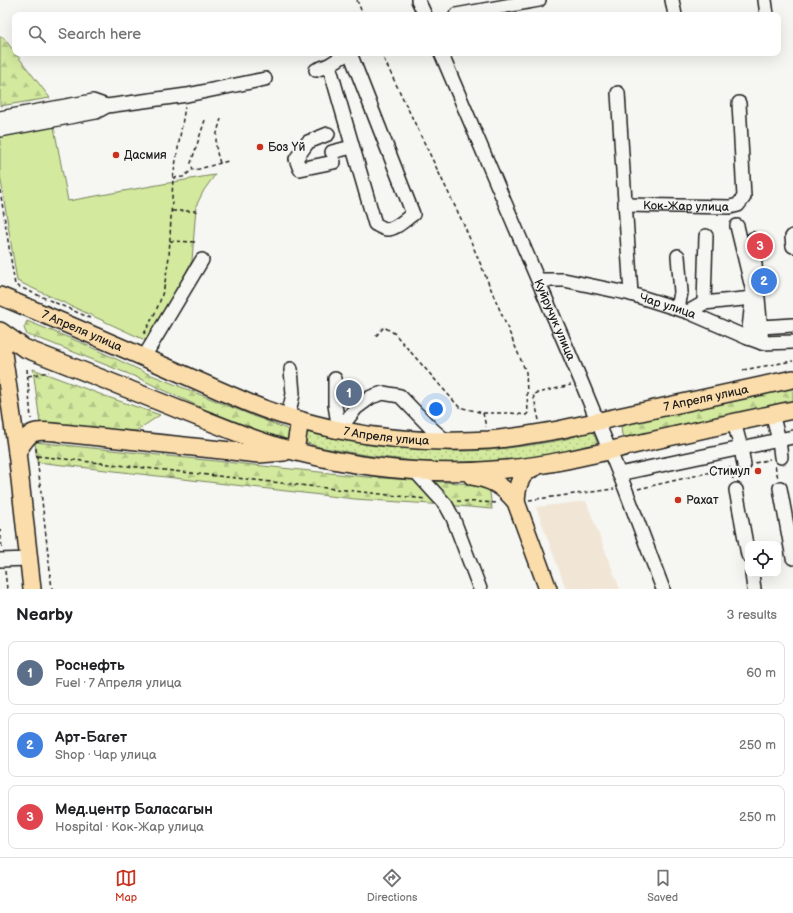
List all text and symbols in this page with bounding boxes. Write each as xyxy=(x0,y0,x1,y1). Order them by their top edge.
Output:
search box xyxy=(12,12,781,56)
icon: search xyxy=(26,23,48,45)
text: Search here xyxy=(58,25,141,44)
place label: Боз Үй xyxy=(268,140,305,155)
marker: Боз Үй xyxy=(255,142,265,152)
place label: Дасмия xyxy=(124,148,167,163)
marker: Дасмия xyxy=(111,150,121,160)
street label: Кок-Жар улица xyxy=(643,198,729,215)
pin: 3 xyxy=(747,231,773,261)
pin: 2 xyxy=(751,266,777,296)
street label: Куйручук улица xyxy=(530,277,578,363)
street label: Чар улица xyxy=(638,290,698,323)
street label: 7 Апреля улица xyxy=(39,307,124,355)
pin: 1 xyxy=(336,378,362,408)
street label: 7 Апреля улица xyxy=(662,382,750,415)
your location xyxy=(426,399,446,419)
street label: 7 Апреля улица xyxy=(342,424,430,449)
place label: Стимул xyxy=(709,464,750,479)
marker: Стимул xyxy=(753,466,763,476)
place label: Рахат xyxy=(686,493,719,508)
marker: Рахат xyxy=(673,495,683,505)
map controls xyxy=(745,541,781,577)
button: locate xyxy=(745,541,781,577)
text: Nearby xyxy=(16,605,73,625)
text: 3 results xyxy=(726,607,777,623)
text: Роснефть xyxy=(55,656,125,675)
text: 1 xyxy=(27,665,33,681)
text: 60 m xyxy=(746,665,776,681)
text: Fuel · 7 Апреля улица xyxy=(55,675,182,691)
text: Арт-Багет xyxy=(55,728,127,747)
text: 2 xyxy=(26,737,34,753)
text: 250 m xyxy=(739,737,776,753)
text: Shop · Чар улица xyxy=(55,747,157,763)
text: Мед.центр Баласагын xyxy=(55,800,213,819)
text: 3 xyxy=(26,809,34,825)
text: 250 m xyxy=(739,809,776,825)
text: Hospital · Кок-Жар улица xyxy=(55,819,204,835)
tab: Map xyxy=(115,867,137,904)
tab: Directions xyxy=(367,867,417,904)
tab: Saved xyxy=(647,867,678,904)

